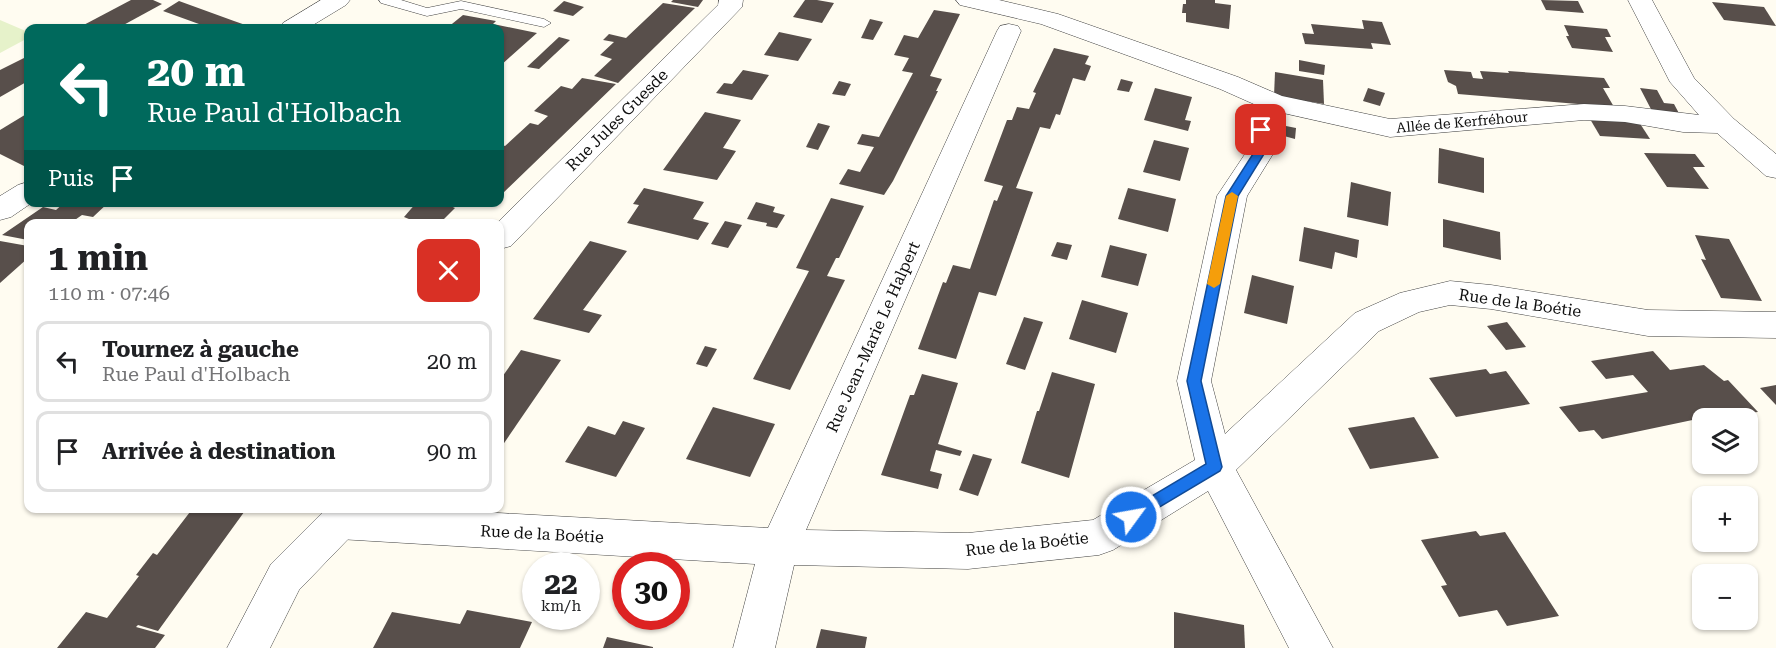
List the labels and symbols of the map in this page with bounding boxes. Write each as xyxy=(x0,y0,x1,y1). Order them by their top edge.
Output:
street label: Rue Jules Guesde xyxy=(562,65,672,175)
pin xyxy=(1235,104,1286,155)
street label: Allée de Kerfréhour xyxy=(1396,108,1529,136)
street label: Rue Jean-Marie Le Halpert xyxy=(822,239,924,435)
street label: Rue de la Boétie xyxy=(1457,285,1583,321)
position arrow xyxy=(1099,485,1163,549)
street label: Rue de la Boétie xyxy=(480,521,604,547)
street label: Rue de la Boétie xyxy=(965,528,1090,560)
speed limit sign: 30 xyxy=(612,552,690,630)

